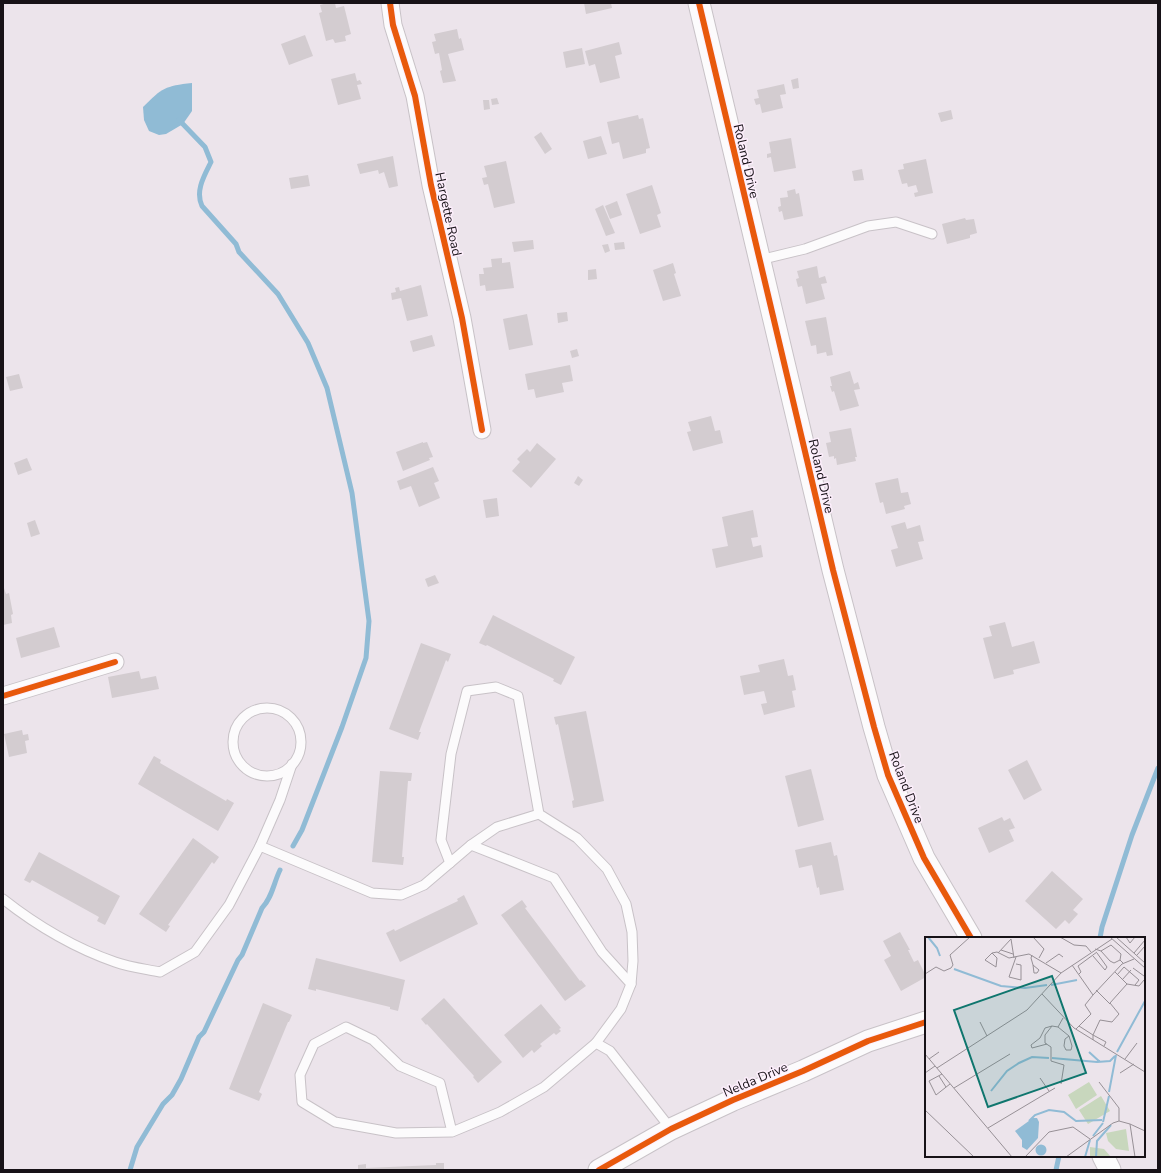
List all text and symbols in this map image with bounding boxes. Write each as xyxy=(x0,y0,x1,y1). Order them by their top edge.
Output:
street label: Roland Drive xyxy=(729,122,763,200)
street label: Hargette Road xyxy=(430,171,466,258)
street label: Roland Drive xyxy=(804,437,838,515)
street label: Roland Drive xyxy=(884,749,928,826)
inset map xyxy=(925,937,1145,1157)
street label: Nelda Drive xyxy=(720,1058,791,1102)

